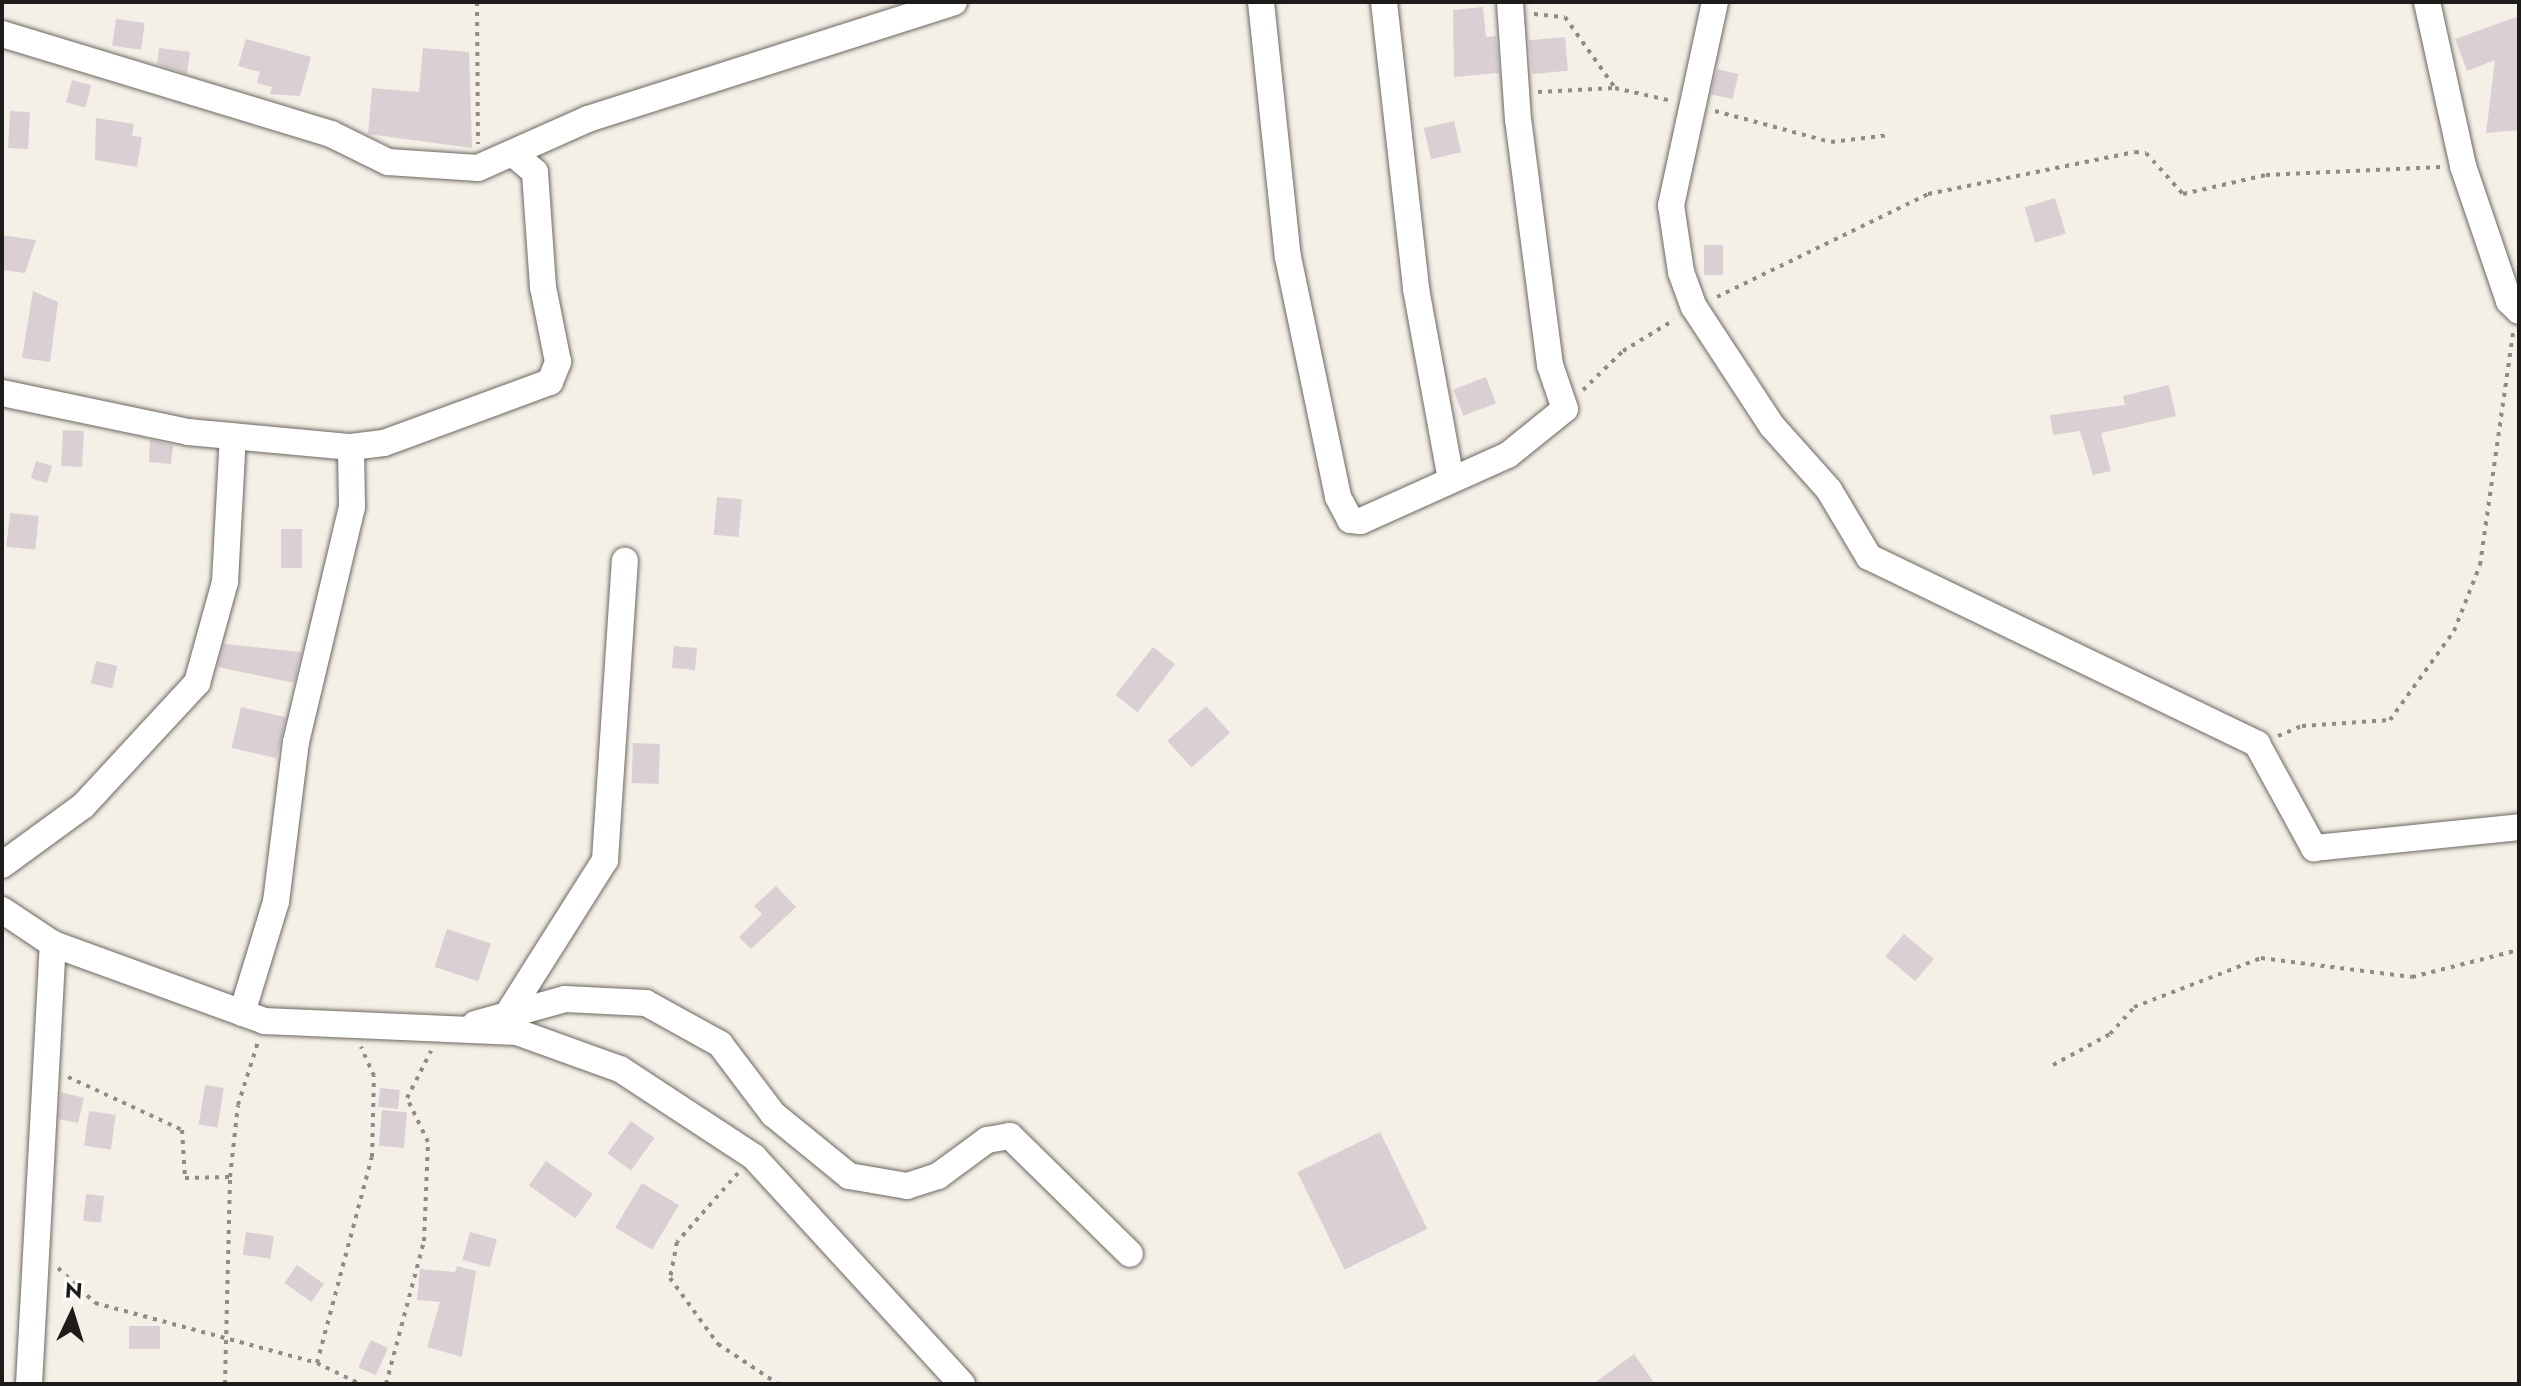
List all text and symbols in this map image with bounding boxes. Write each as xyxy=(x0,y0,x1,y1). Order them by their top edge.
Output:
text: N xyxy=(64,1273,84,1307)
north arrow xyxy=(32,1274,112,1354)

